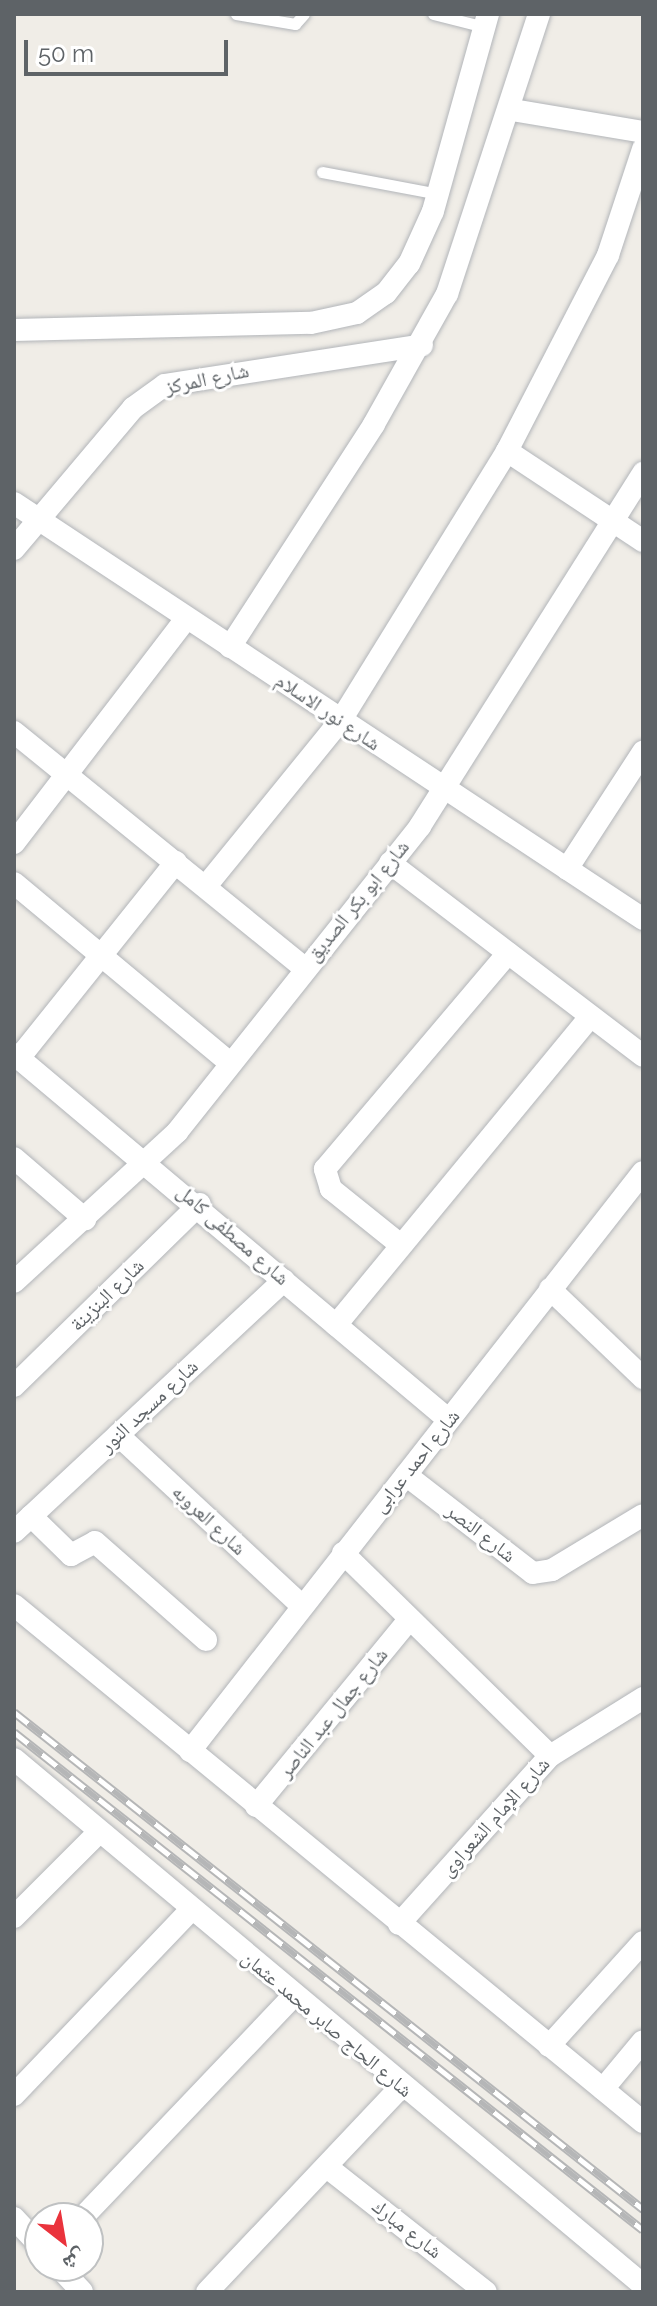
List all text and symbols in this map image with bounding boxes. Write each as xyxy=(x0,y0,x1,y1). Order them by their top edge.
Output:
scale bar xyxy=(28,24,232,74)
text: 50 m xyxy=(38,39,94,68)
street label: شارع المركز xyxy=(163,358,251,400)
street label: شارع نور الاسلام xyxy=(271,668,385,756)
street label: شارع ابو بكر الصديق xyxy=(302,835,414,967)
street label: شارع مصطفى كامل xyxy=(172,1180,294,1290)
street label: شارع البنزينة xyxy=(65,1254,149,1336)
street label: شارع مسجد النور xyxy=(95,1354,203,1458)
street label: شارع احمد عرابى xyxy=(367,1405,465,1517)
street label: شارع العروبه xyxy=(167,1480,251,1560)
street label: شارع النصر xyxy=(441,1498,521,1568)
street label: شارع جمال عبد الناصر xyxy=(273,1643,393,1783)
street label: شارع الإمام الشعراوى xyxy=(435,1752,555,1882)
street label: شارع الحاج صابر محمد عثمان xyxy=(237,1946,417,2102)
street label: شارع مبارك xyxy=(367,2194,447,2264)
north arrow xyxy=(24,2202,104,2282)
text: ش xyxy=(59,2244,92,2278)

